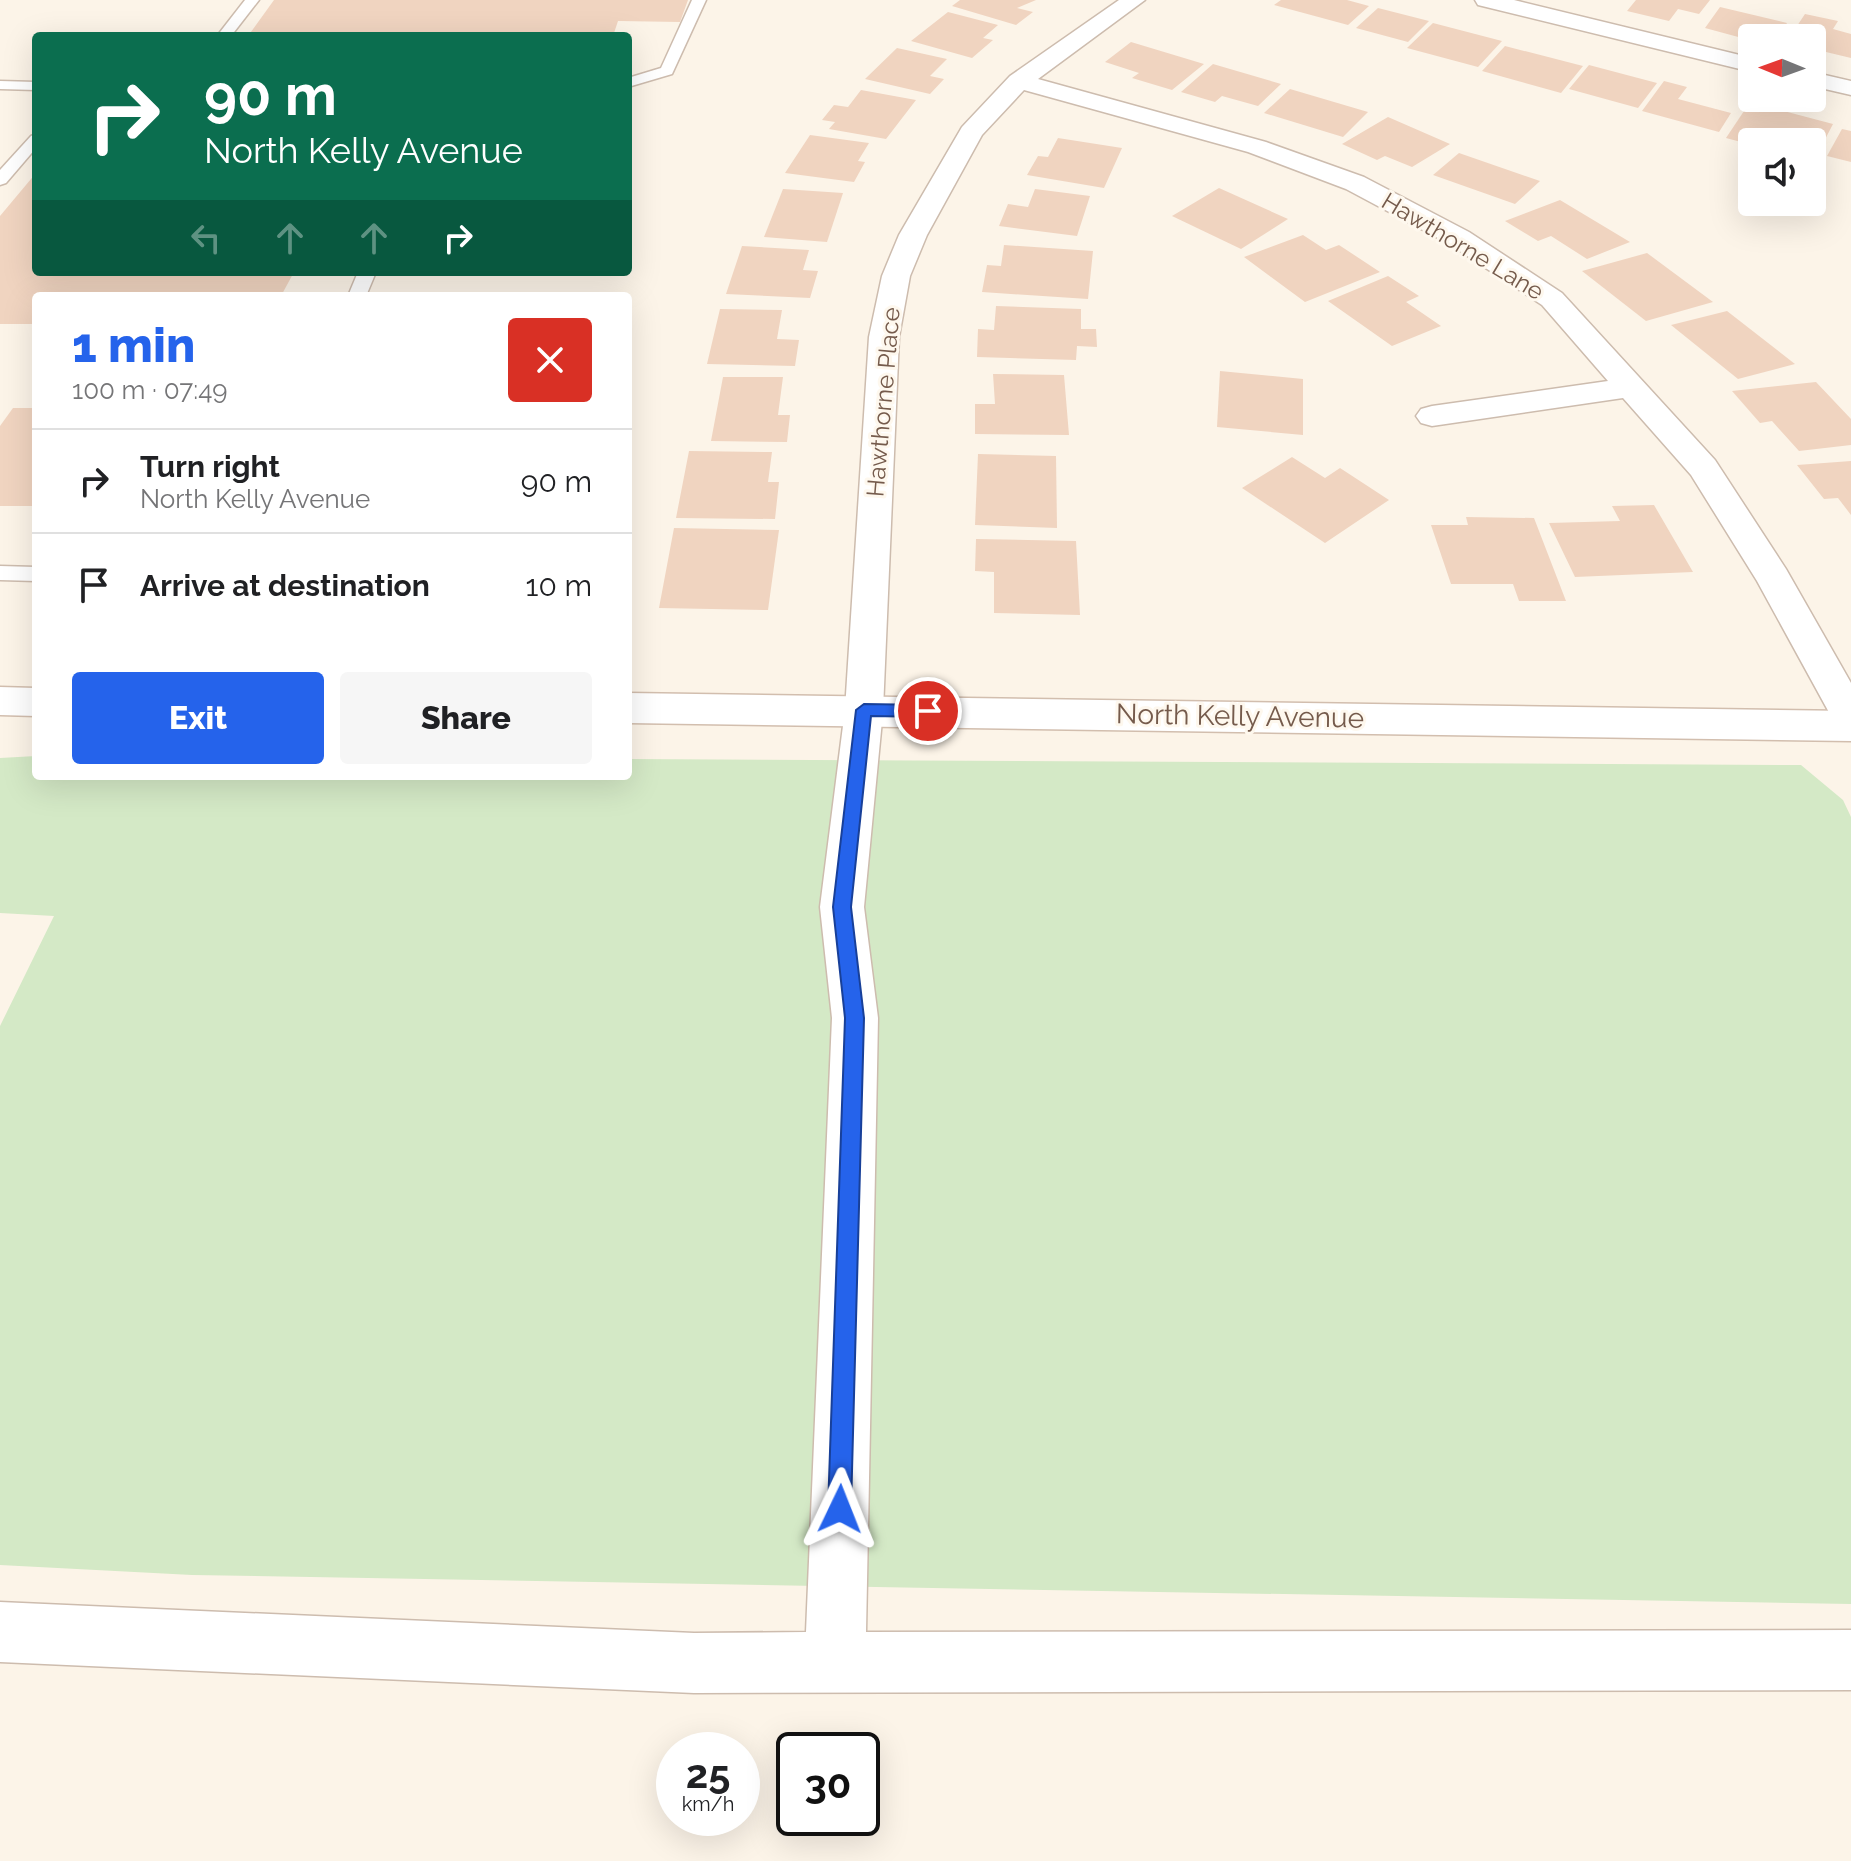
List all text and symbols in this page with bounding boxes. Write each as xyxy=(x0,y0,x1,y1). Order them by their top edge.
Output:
north arrow xyxy=(1738,24,1826,112)
map controls xyxy=(1738,24,1826,216)
text: 90 m xyxy=(204,62,337,128)
icon: right xyxy=(72,64,176,168)
button: sound xyxy=(1738,128,1826,216)
text: North Kelly Avenue xyxy=(204,129,523,171)
street label: Hawthorne Lane xyxy=(1377,186,1549,306)
icon: left xyxy=(184,216,228,260)
icon: ahead xyxy=(268,216,312,260)
icon: ahead xyxy=(352,216,396,260)
icon: right xyxy=(436,216,480,260)
street label: Hawthorne Place xyxy=(860,306,906,498)
text: 1 min xyxy=(72,317,195,373)
button: close xyxy=(508,318,592,402)
text: 100 m · 07:49 xyxy=(72,375,228,405)
text: Turn right xyxy=(140,449,280,484)
icon: right xyxy=(72,459,116,503)
text: 90 m xyxy=(521,464,592,499)
text: North Kelly Avenue xyxy=(140,484,370,514)
icon: arrive xyxy=(72,563,116,607)
text: Arrive at destination xyxy=(140,568,430,603)
text: 10 m xyxy=(526,568,592,603)
button: Exit xyxy=(72,672,324,764)
button: Share xyxy=(340,672,592,764)
pin xyxy=(894,677,962,745)
icon: arrive xyxy=(906,689,950,733)
street label: North Kelly Avenue xyxy=(1116,697,1364,735)
position arrow xyxy=(798,1467,882,1551)
speed limit sign: 30 xyxy=(776,1732,880,1836)
text: 25 xyxy=(686,1750,730,1797)
text: km/h xyxy=(682,1792,734,1816)

